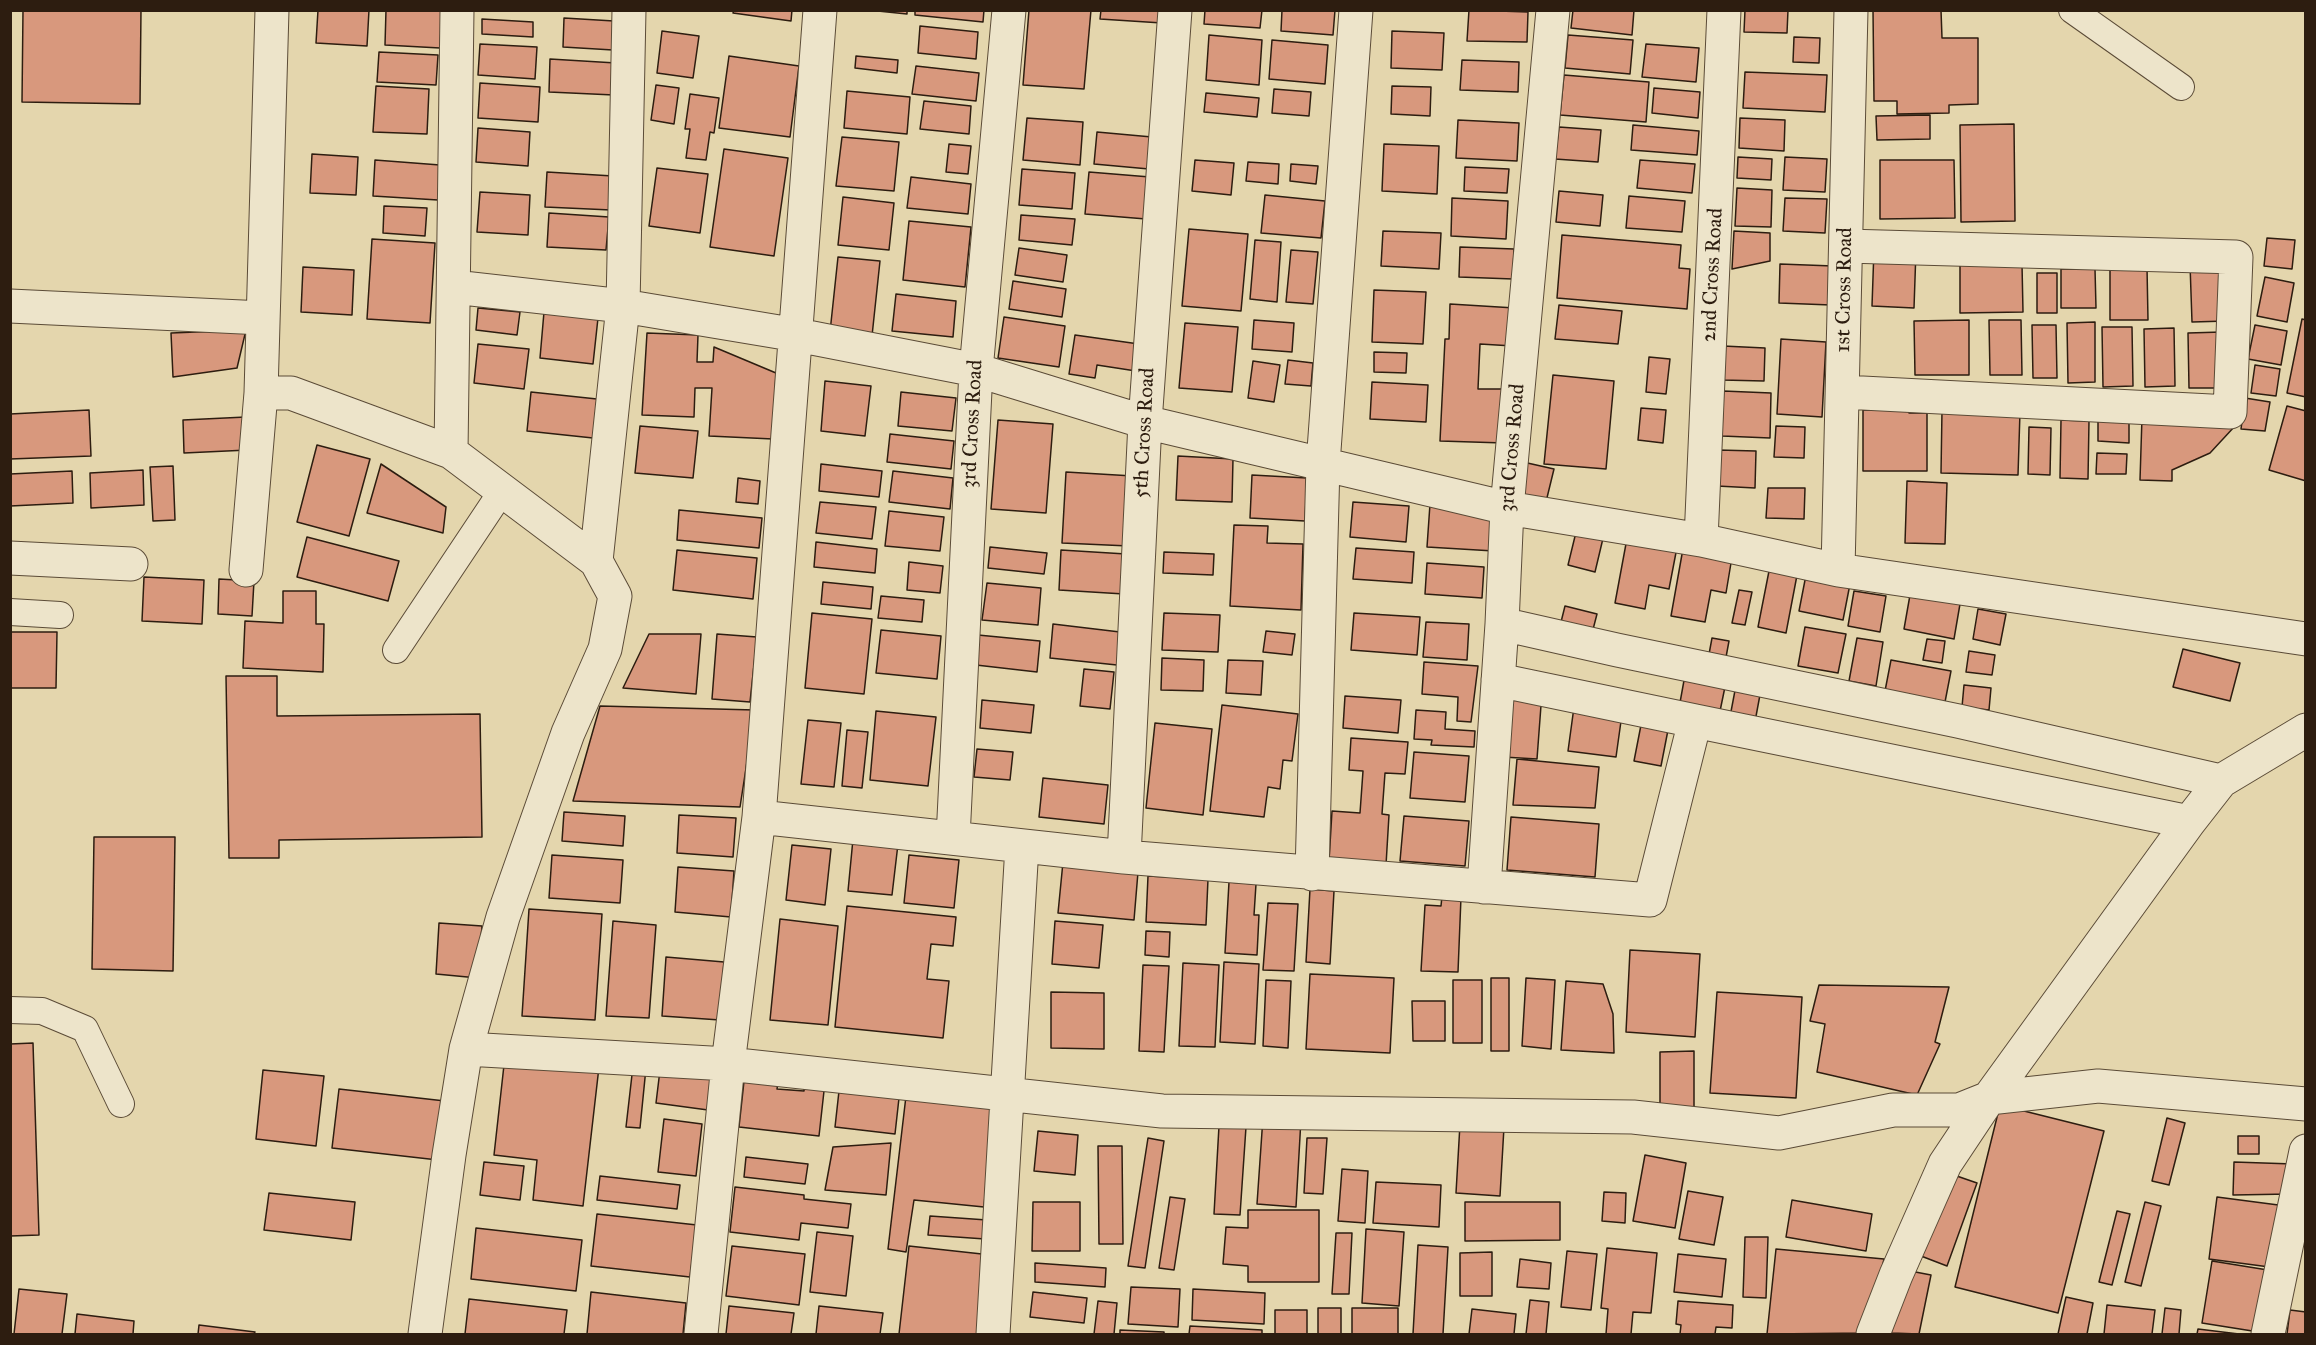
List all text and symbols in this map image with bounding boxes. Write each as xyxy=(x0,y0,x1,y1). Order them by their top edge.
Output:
street label: 2nd Cross Road xyxy=(1697,207,1729,343)
street label: 1st Cross Road xyxy=(1831,227,1859,353)
street label: 3rd Cross Road xyxy=(957,359,989,489)
street label: 5th Cross Road xyxy=(1129,367,1161,499)
street label: 3rd Cross Road xyxy=(1495,383,1531,513)

